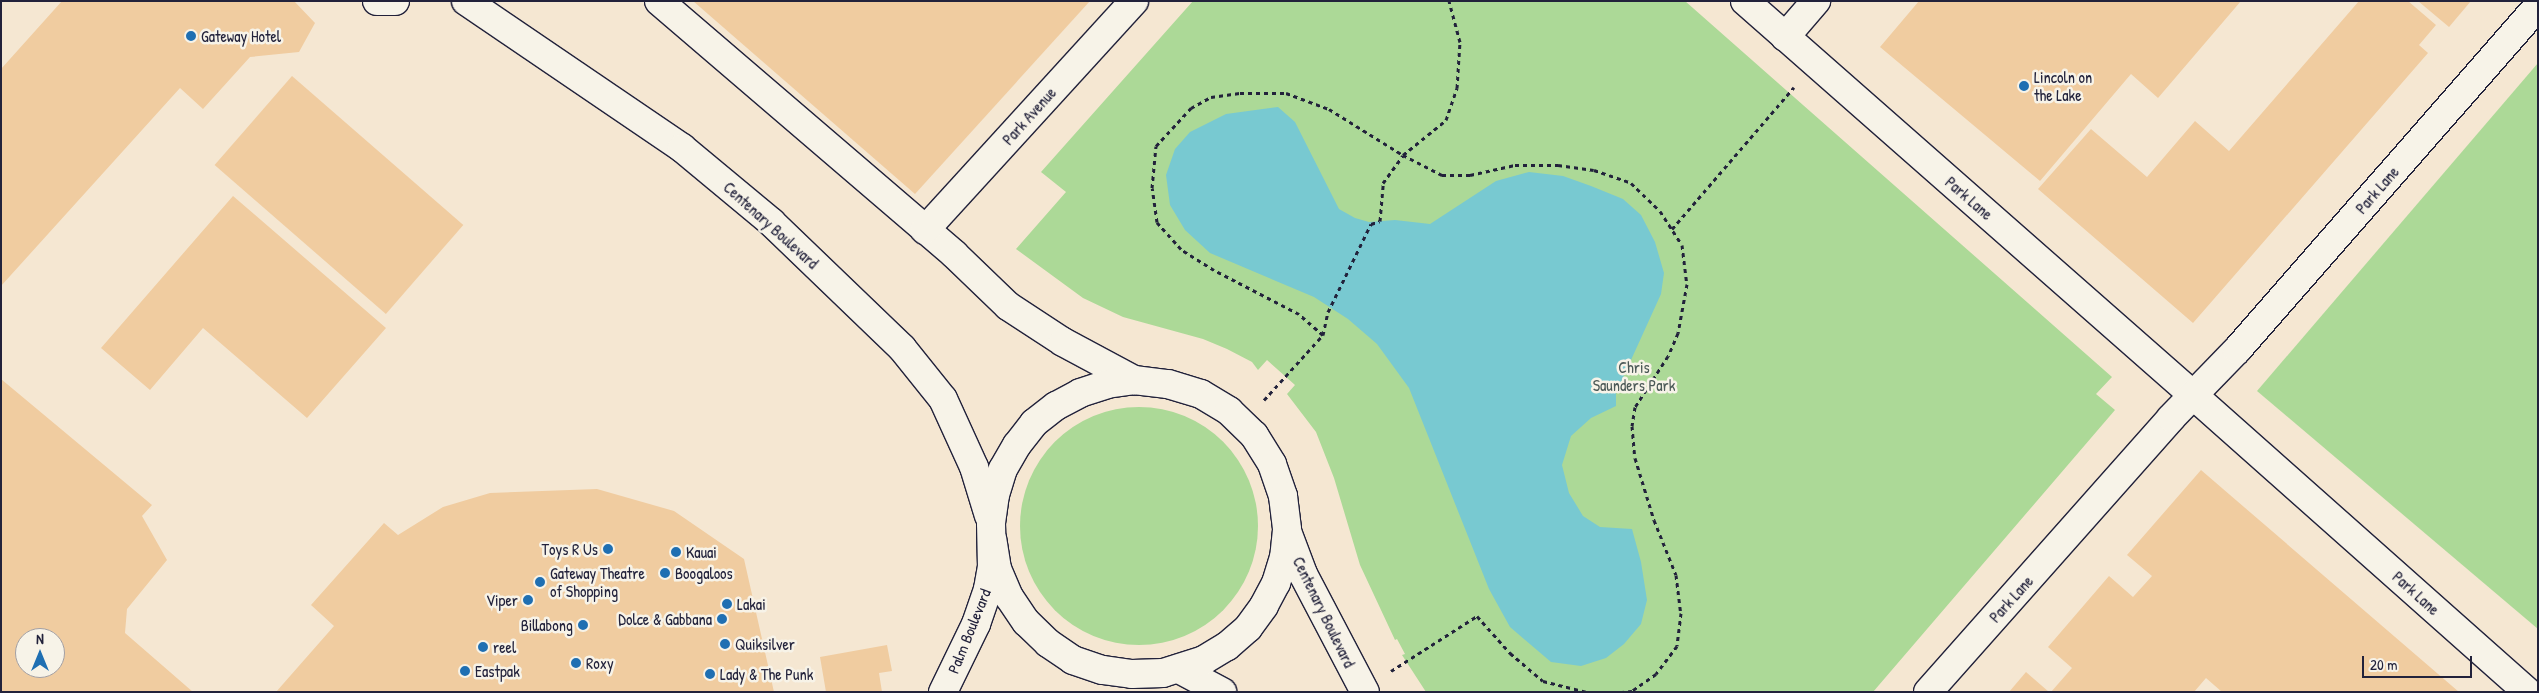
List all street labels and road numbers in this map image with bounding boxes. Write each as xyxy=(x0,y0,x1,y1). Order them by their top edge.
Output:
street label: Park Avenue xyxy=(998,83,1060,149)
street label: Park Lane xyxy=(2351,162,2403,218)
street label: Park Lane xyxy=(1941,172,1997,224)
street label: Centenary Boulevard xyxy=(720,177,822,273)
street label: Centenary Boulevard xyxy=(1289,553,1359,671)
street label: Park Lane xyxy=(2389,567,2443,619)
street label: Park Lane xyxy=(1985,572,2037,626)
street label: Palm Boulevard xyxy=(943,586,995,676)

